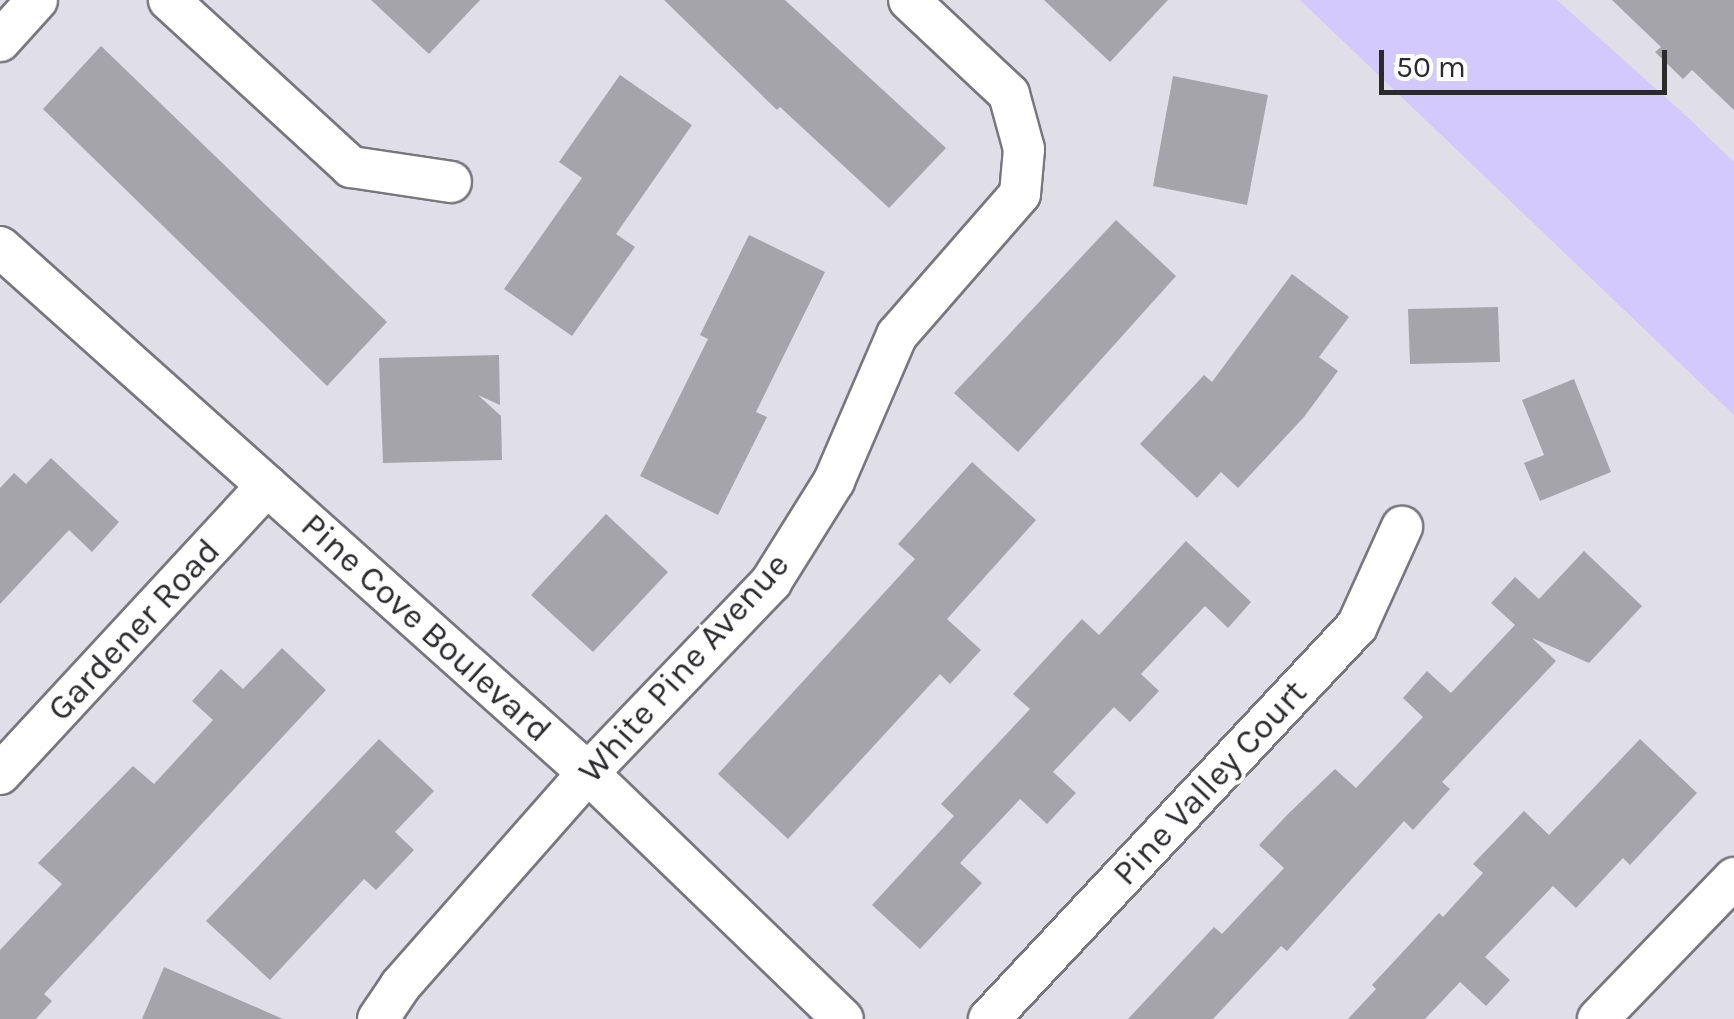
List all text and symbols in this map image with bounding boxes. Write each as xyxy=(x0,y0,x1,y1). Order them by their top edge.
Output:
scale bar xyxy=(1384,30,1672,92)
text: 50 m xyxy=(1396,49,1466,85)
street label: Pine Cove Boulevard xyxy=(292,505,560,751)
street label: Gardener Road xyxy=(39,530,229,730)
street label: White Pine Avenue xyxy=(570,544,798,792)
street label: Pine Valley Court xyxy=(1104,672,1316,894)

